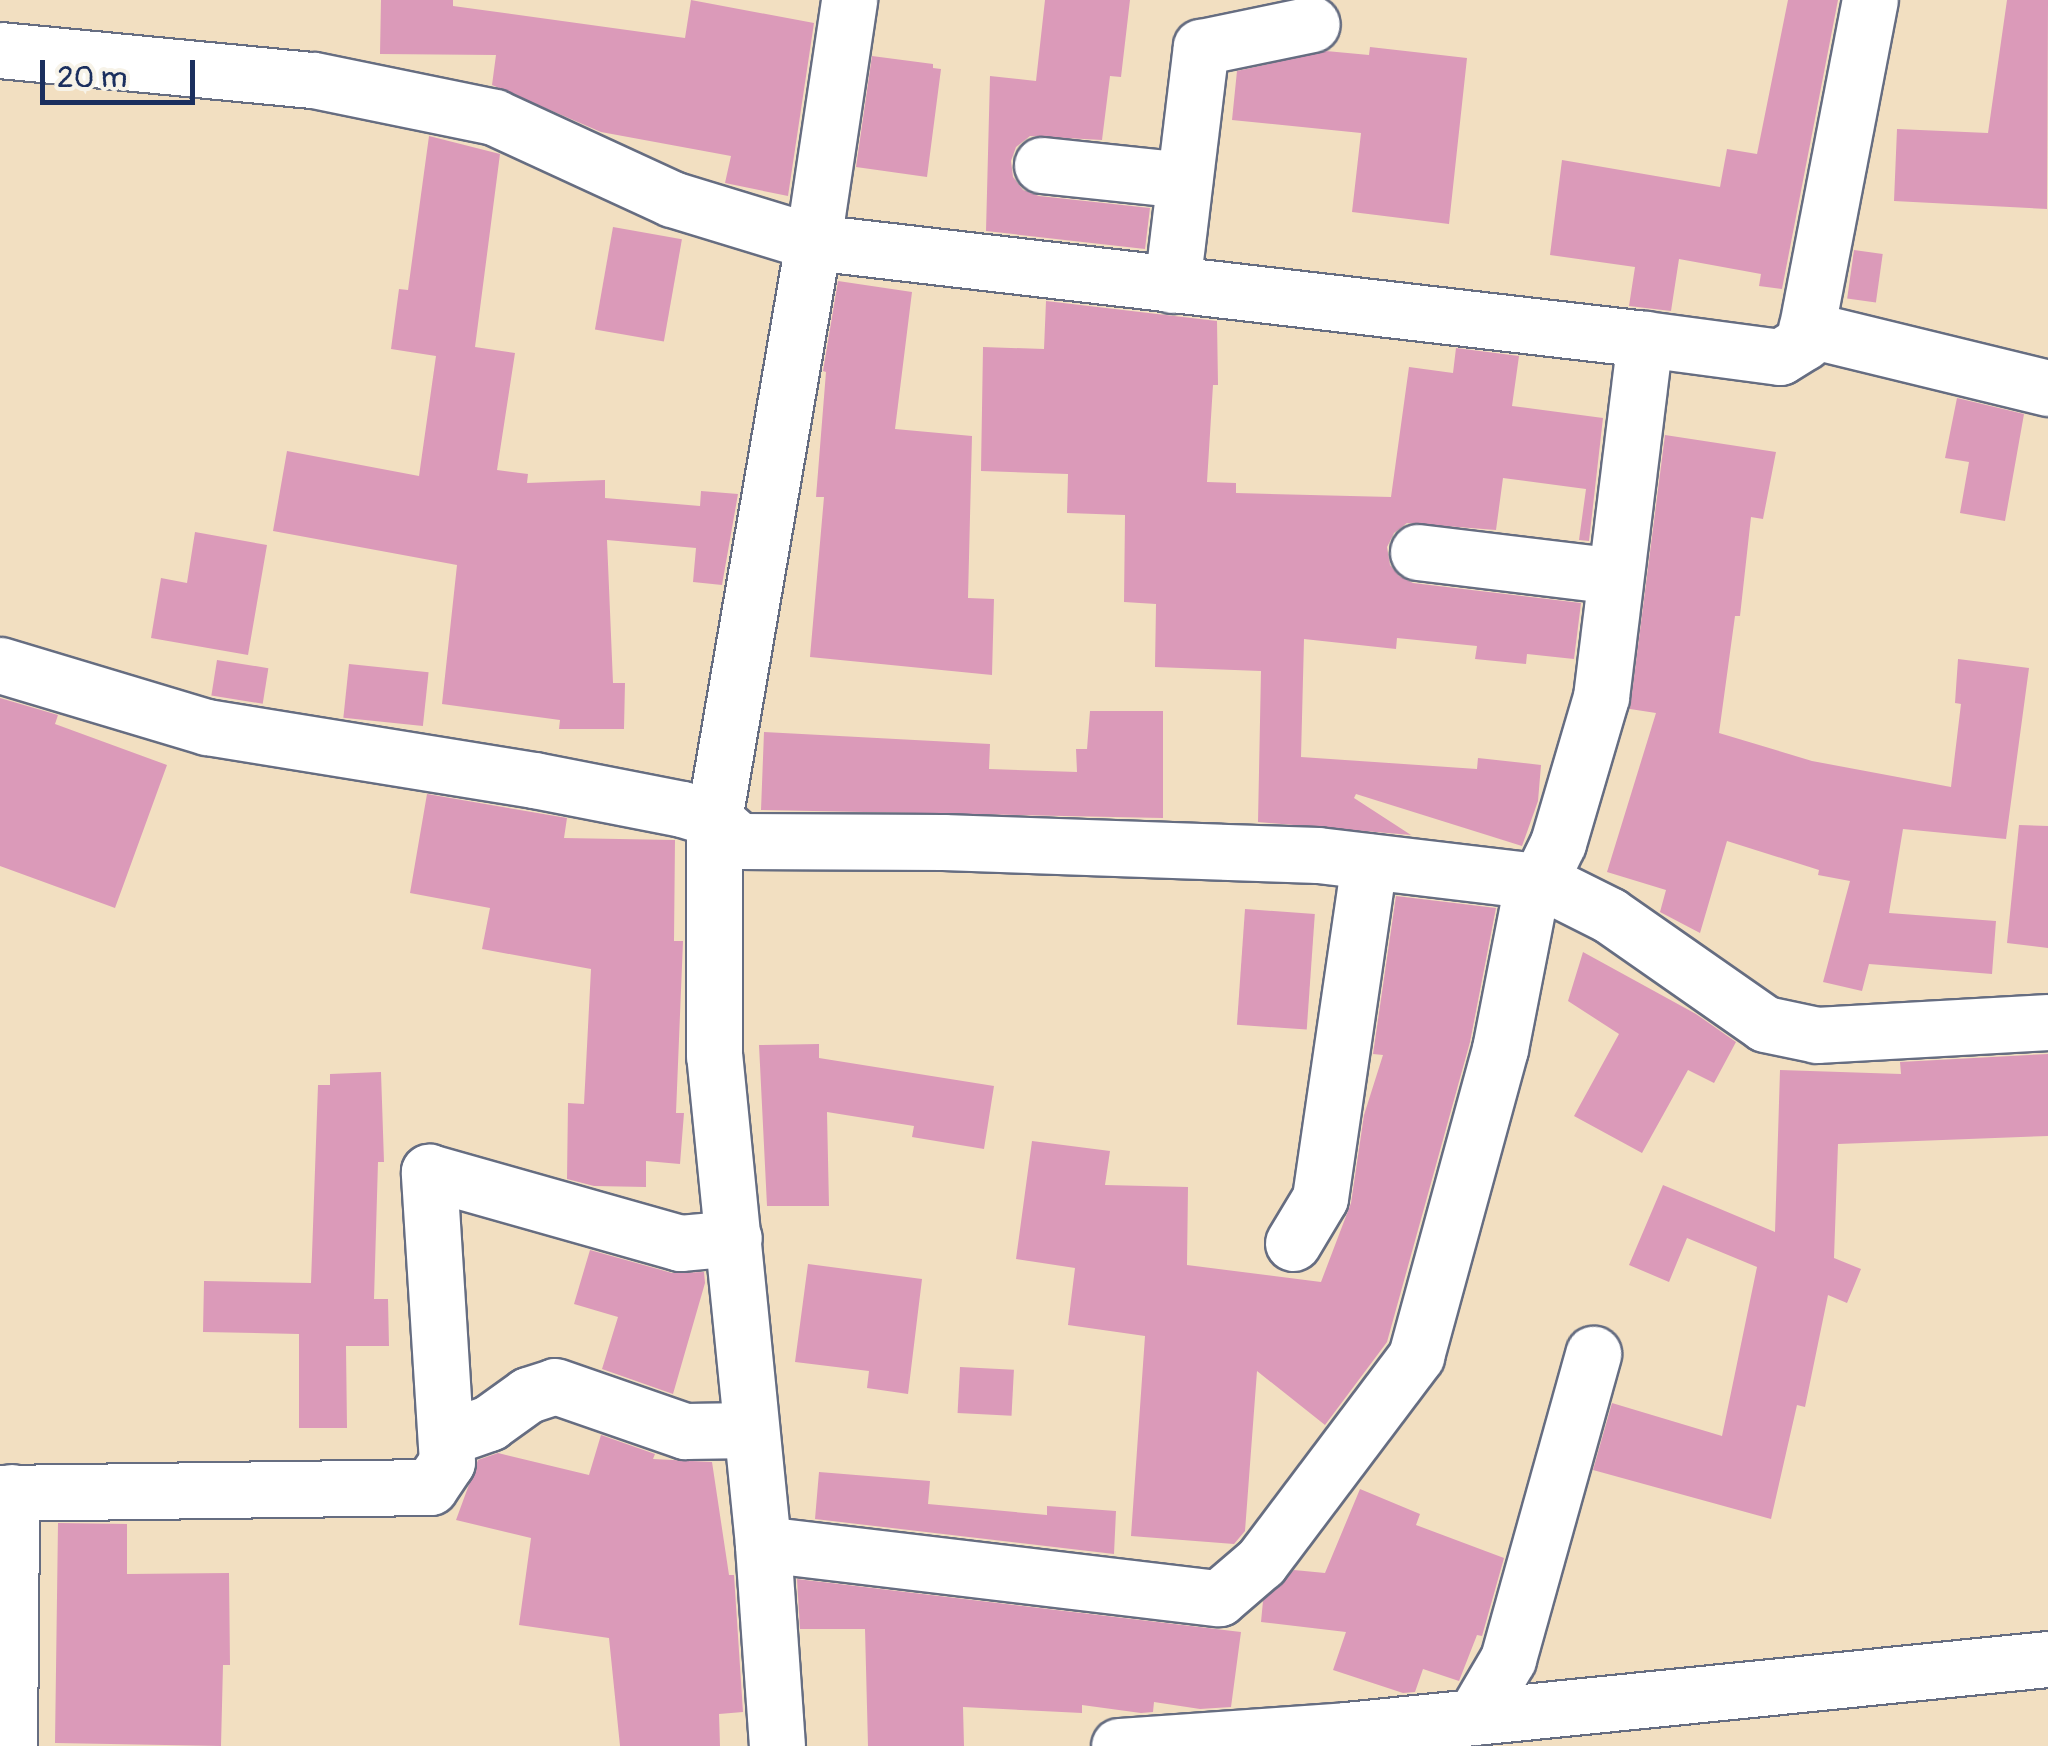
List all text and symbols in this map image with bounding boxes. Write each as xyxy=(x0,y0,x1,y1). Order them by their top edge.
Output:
scale bar xyxy=(45,40,200,102)
text: 20 m xyxy=(57,59,127,96)

